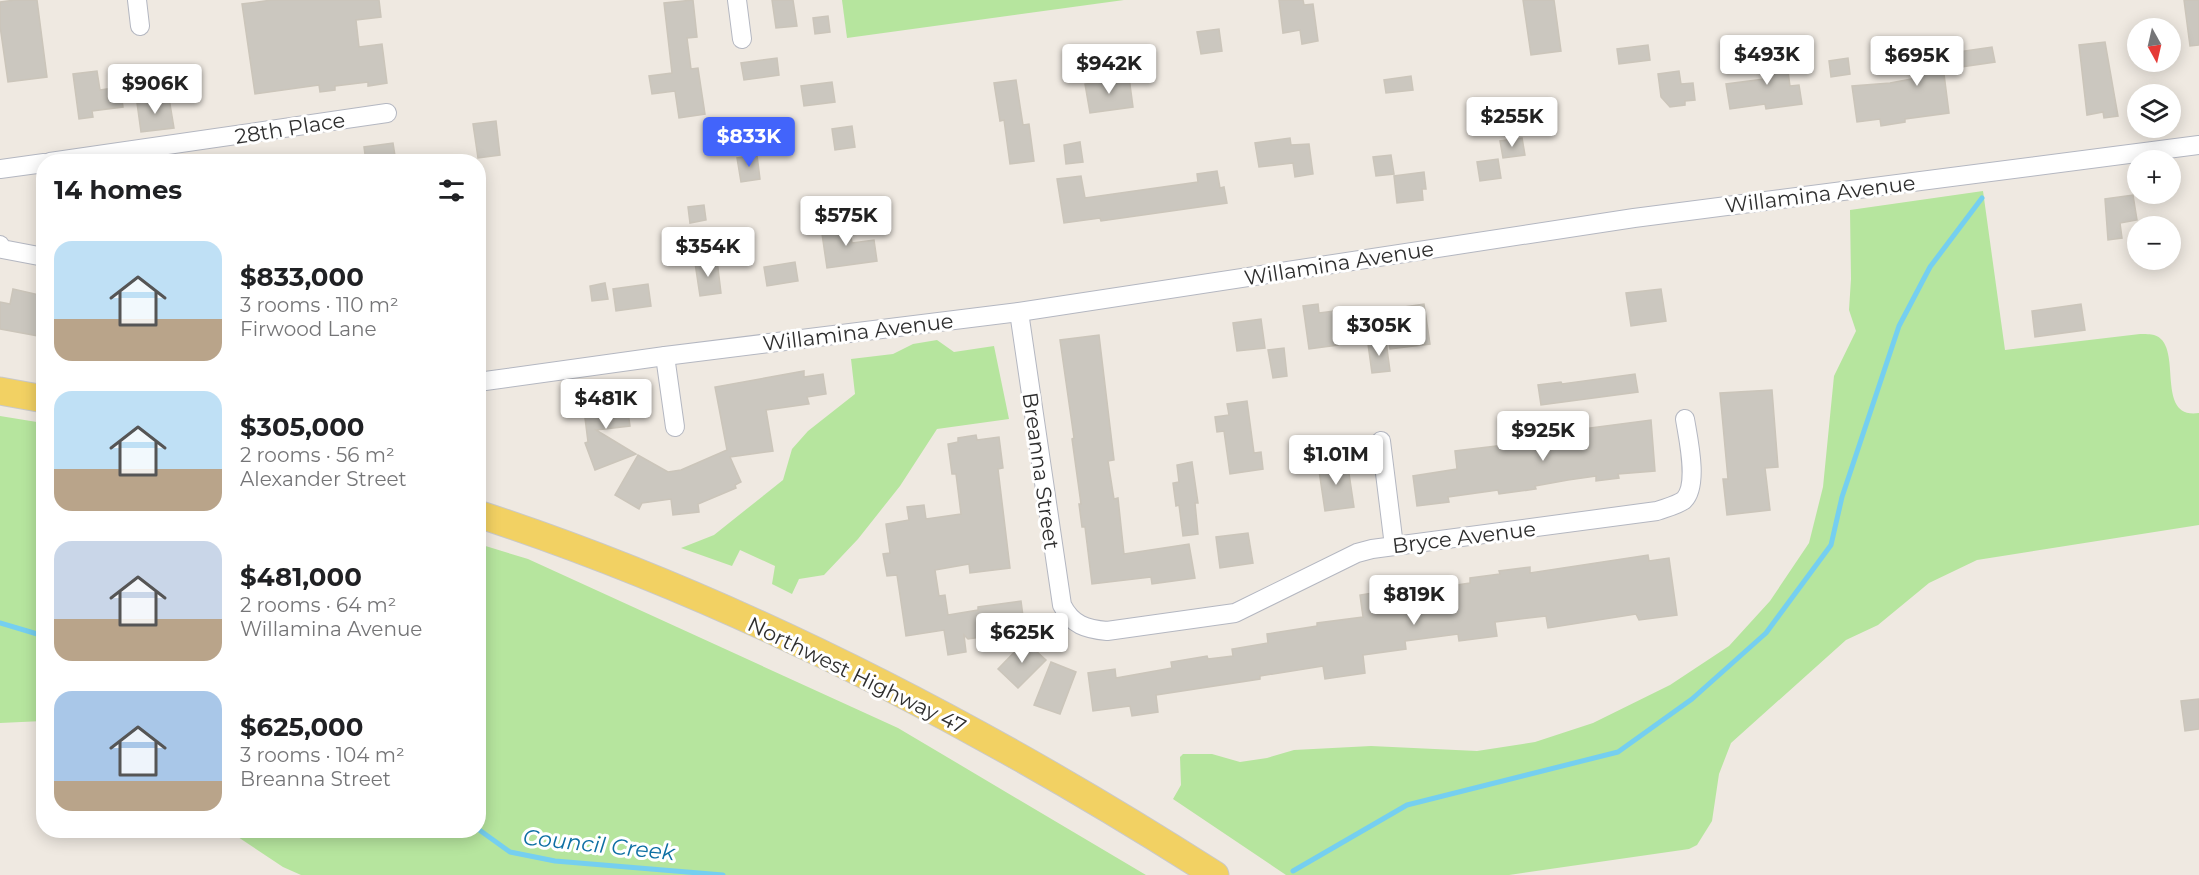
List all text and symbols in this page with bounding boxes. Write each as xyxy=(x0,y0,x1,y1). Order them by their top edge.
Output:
north arrow xyxy=(2127,18,2181,72)
map controls xyxy=(2127,18,2181,270)
pin: $493K xyxy=(1725,35,1809,86)
pin: $695K xyxy=(1875,36,1959,87)
text: $493K xyxy=(1734,42,1800,66)
text: $695K xyxy=(1885,43,1949,67)
pin: $942K xyxy=(1067,44,1151,95)
text: $942K xyxy=(1076,51,1142,75)
pin: $906K xyxy=(113,64,197,115)
text: $906K xyxy=(122,71,188,95)
button: layers xyxy=(2127,84,2181,138)
pin: $255K xyxy=(1470,97,1554,148)
text: $255K xyxy=(1480,104,1544,128)
street label: 28th Place xyxy=(233,107,347,149)
pin: $833K xyxy=(707,117,791,168)
text: $833K xyxy=(717,124,781,148)
button: + xyxy=(2127,150,2181,204)
street label: Willamina Avenue xyxy=(1723,170,1917,218)
text: 14 homes xyxy=(54,174,182,206)
icon: filters xyxy=(435,174,468,207)
pin: $575K xyxy=(804,196,888,247)
text: $575K xyxy=(814,203,878,227)
button: − xyxy=(2127,216,2181,270)
pin: $354K xyxy=(666,227,750,278)
text: $354K xyxy=(676,234,740,258)
street label: Willamina Avenue xyxy=(1242,236,1436,290)
text: $833,000 xyxy=(240,261,364,293)
icon: home xyxy=(102,265,174,337)
text: 3 rooms · 110 m² xyxy=(240,293,399,317)
pin: $305K xyxy=(1337,306,1421,357)
street label: Willamina Avenue xyxy=(761,308,955,356)
text: $305K xyxy=(1347,313,1411,337)
text: Firwood Lane xyxy=(240,317,377,341)
pin: $481K xyxy=(564,379,648,430)
text: $481K xyxy=(575,386,637,410)
street label: Breanna Street xyxy=(1018,391,1064,551)
text: $305,000 xyxy=(240,411,364,443)
pin: $925K xyxy=(1501,411,1585,462)
icon: home xyxy=(102,415,174,487)
text: $925K xyxy=(1511,418,1575,442)
pin: $1.01M xyxy=(1287,435,1385,486)
text: $1.01M xyxy=(1303,442,1369,466)
text: 2 rooms · 56 m² xyxy=(240,443,395,467)
text: Alexander Street xyxy=(240,467,407,491)
street label: Bryce Avenue xyxy=(1391,516,1537,558)
text: $481,000 xyxy=(240,561,362,593)
icon: home xyxy=(102,565,174,637)
pin: $819K xyxy=(1372,575,1456,626)
text: $819K xyxy=(1383,582,1445,606)
text: 2 rooms · 64 m² xyxy=(240,593,396,617)
street label: Northwest Highway 47 xyxy=(744,611,970,739)
pin: $625K xyxy=(980,613,1064,664)
text: Willamina Avenue xyxy=(240,617,422,641)
text: $625K xyxy=(990,620,1054,644)
text: $625,000 xyxy=(240,711,363,743)
icon: home xyxy=(102,715,174,787)
text: 3 rooms · 104 m² xyxy=(240,743,405,767)
text: Breanna Street xyxy=(240,767,391,791)
water label: Council Creek xyxy=(522,824,677,866)

